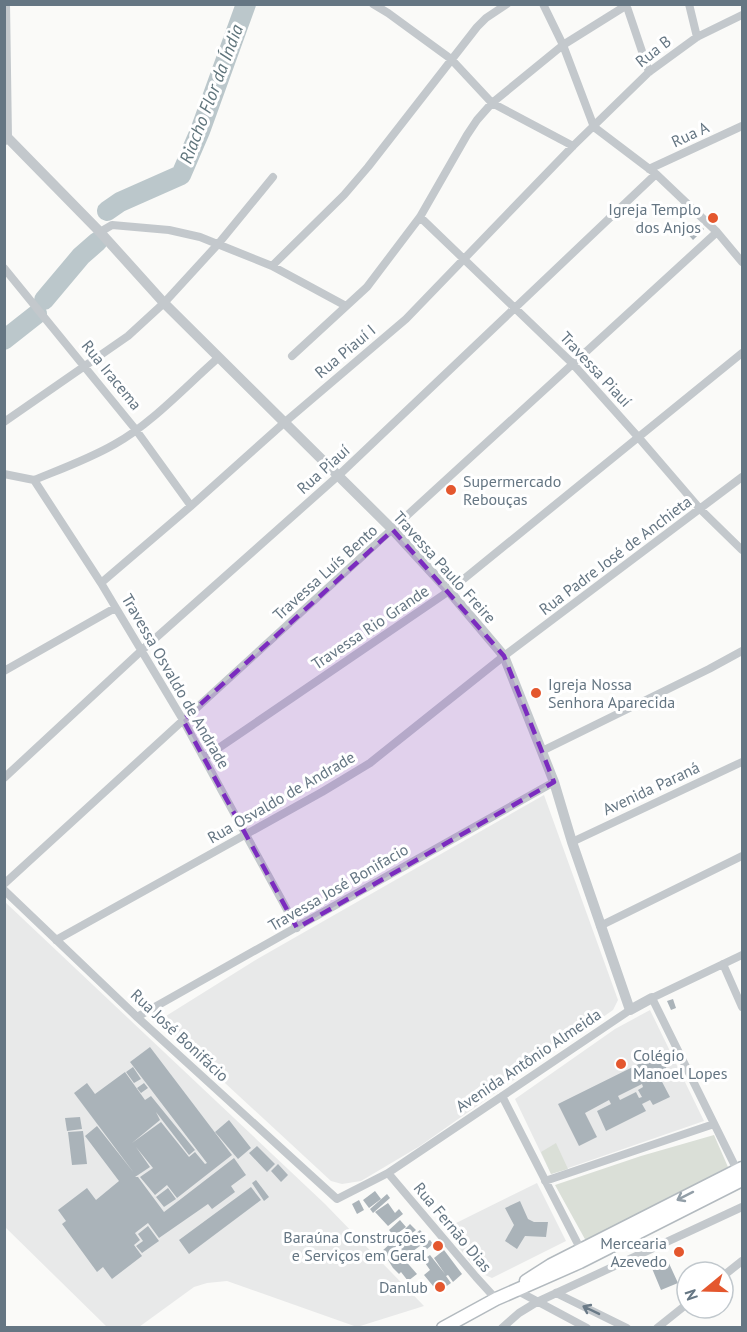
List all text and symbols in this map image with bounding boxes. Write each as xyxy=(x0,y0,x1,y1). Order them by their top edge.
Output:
water label: Riacho Flor da Índia xyxy=(174,21,248,167)
street label: Rua B xyxy=(631,31,675,71)
street label: Rua A xyxy=(668,116,712,151)
place label: Igreja Templo dos Anjos xyxy=(608,199,701,237)
marker: Igreja Templo dos Anjos xyxy=(706,211,720,225)
street label: Rua Piauí I xyxy=(311,320,379,382)
street label: Travessa Piauí xyxy=(556,327,636,411)
street label: Rua Iracema xyxy=(78,336,146,414)
street label: Rua Piauí xyxy=(292,440,354,498)
place label: Supermercado Rebouças xyxy=(463,471,561,509)
marker: Supermercado Rebouças xyxy=(444,483,458,497)
street label: Rua Padre José de Anchieta xyxy=(535,491,695,619)
street label: Travessa Paulo Freire xyxy=(389,507,501,627)
street label: Travessa Luís Bento xyxy=(269,520,381,624)
street label: Travessa Rio Grande xyxy=(308,580,432,674)
street label: Travessa Osvaldo de Andrade xyxy=(118,590,234,772)
place label: Igreja Nossa Senhora Aparecida xyxy=(548,674,675,712)
marker: Igreja Nossa Senhora Aparecida xyxy=(529,686,543,700)
street label: Rua Osvaldo de Andrade xyxy=(204,747,358,847)
street label: Avenida Paraná xyxy=(599,757,703,819)
street label: Travessa José Bonifacio xyxy=(264,839,412,935)
street label: Rua José Bonifácio xyxy=(127,985,233,1085)
street label: Avenida Antônio Almeida xyxy=(451,1004,605,1116)
place label: Colégio Manoel Lopes xyxy=(633,1045,728,1083)
marker: Colégio Manoel Lopes xyxy=(614,1057,628,1071)
street label: Rua Fernão Dias xyxy=(410,1178,496,1276)
one-way arrow xyxy=(676,1191,694,1202)
place label: Baraúna Construções e Serviços em Geral xyxy=(283,1227,426,1265)
place label: Mercearia Azevedo xyxy=(600,1233,667,1271)
marker: Baraúna Construções e Serviços em Geral xyxy=(431,1239,445,1253)
marker: Mercearia Azevedo xyxy=(672,1245,686,1259)
north arrow xyxy=(675,1260,735,1320)
place label: Danlub xyxy=(379,1277,428,1297)
marker: Danlub xyxy=(433,1280,447,1294)
text: N xyxy=(680,1287,702,1303)
one-way arrow xyxy=(583,1304,601,1316)

